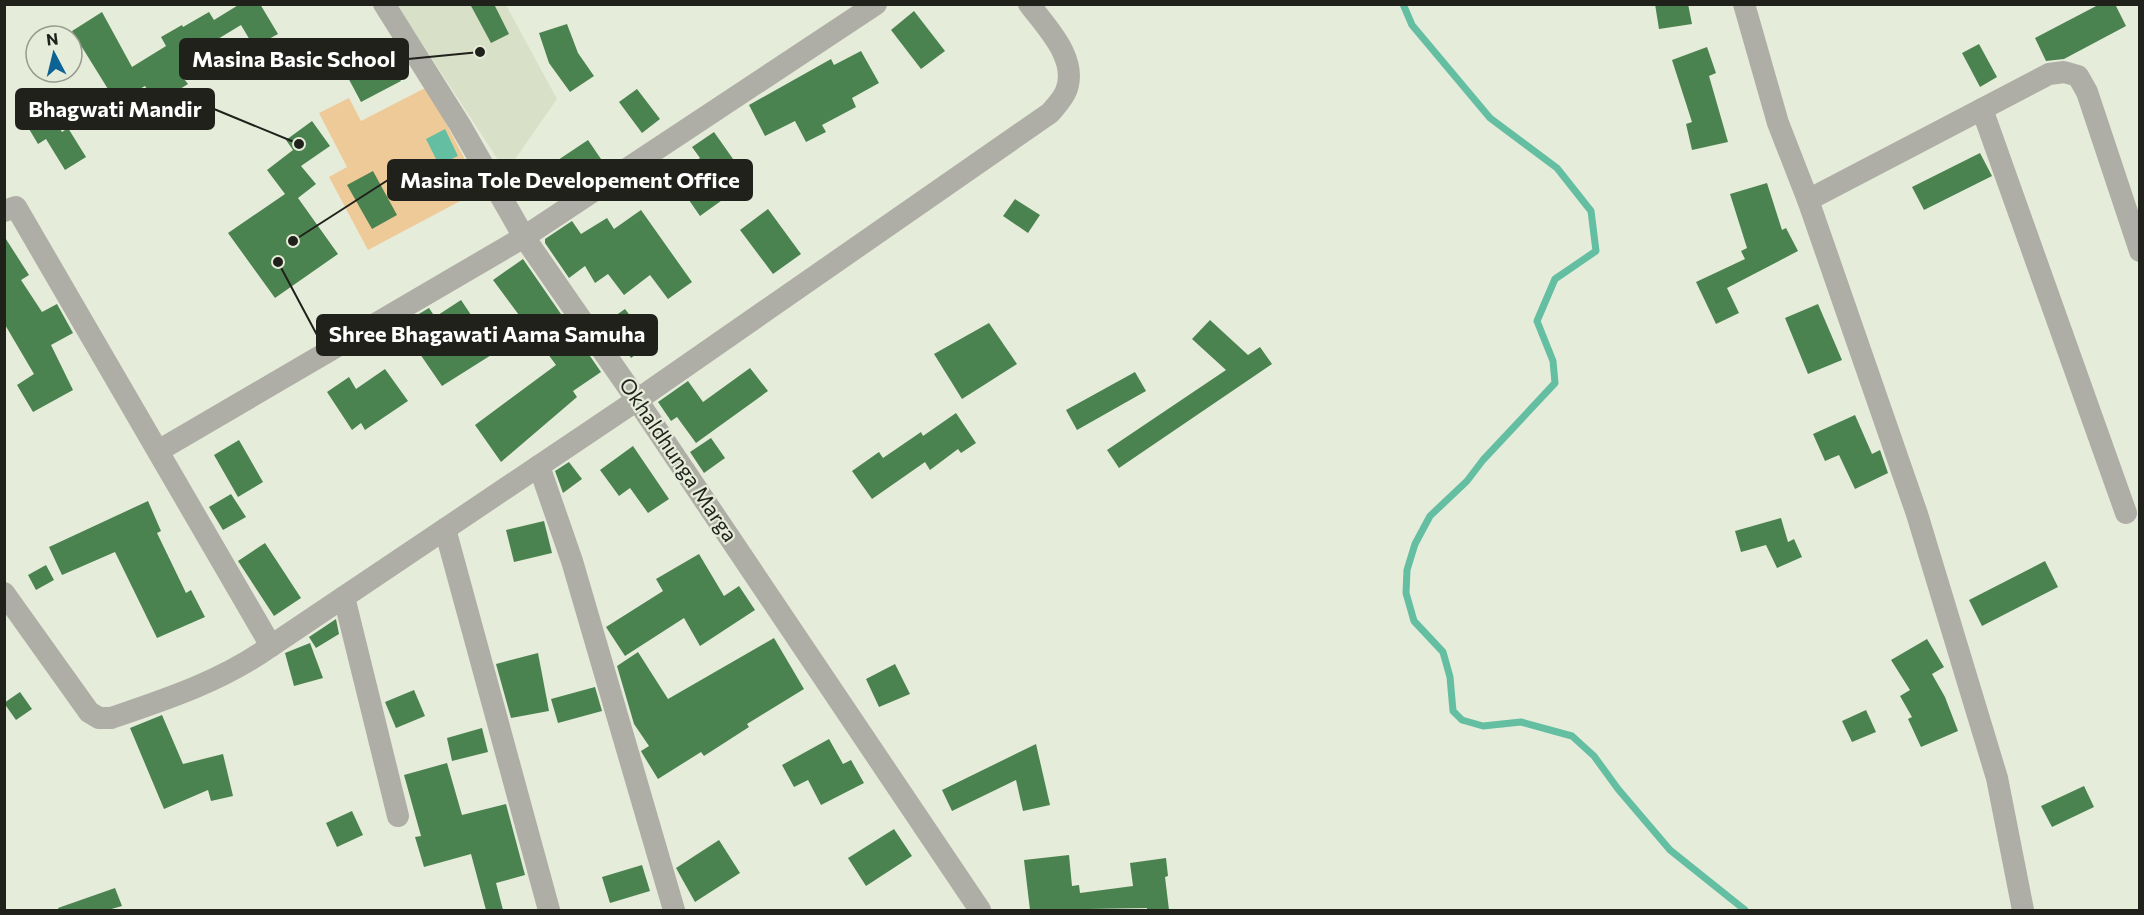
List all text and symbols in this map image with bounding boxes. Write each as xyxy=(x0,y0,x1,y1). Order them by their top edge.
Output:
north arrow xyxy=(24,24,84,84)
text: N xyxy=(45,28,59,49)
callout: Masina Basic School xyxy=(180,39,408,79)
text: Masina Basic School xyxy=(192,45,396,72)
callout: Bhagwati Mandir xyxy=(16,89,214,129)
text: Bhagwati Mandir xyxy=(28,95,202,122)
callout: Masina Tole Developement Office xyxy=(388,160,752,200)
text: Masina Tole Developement Office xyxy=(400,166,740,193)
callout: Shree Bhagawati Aama Samuha xyxy=(317,315,657,355)
text: Shree Bhagawati Aama Samuha xyxy=(329,320,645,347)
street label: Okhaldhunga Marga xyxy=(615,372,743,546)

